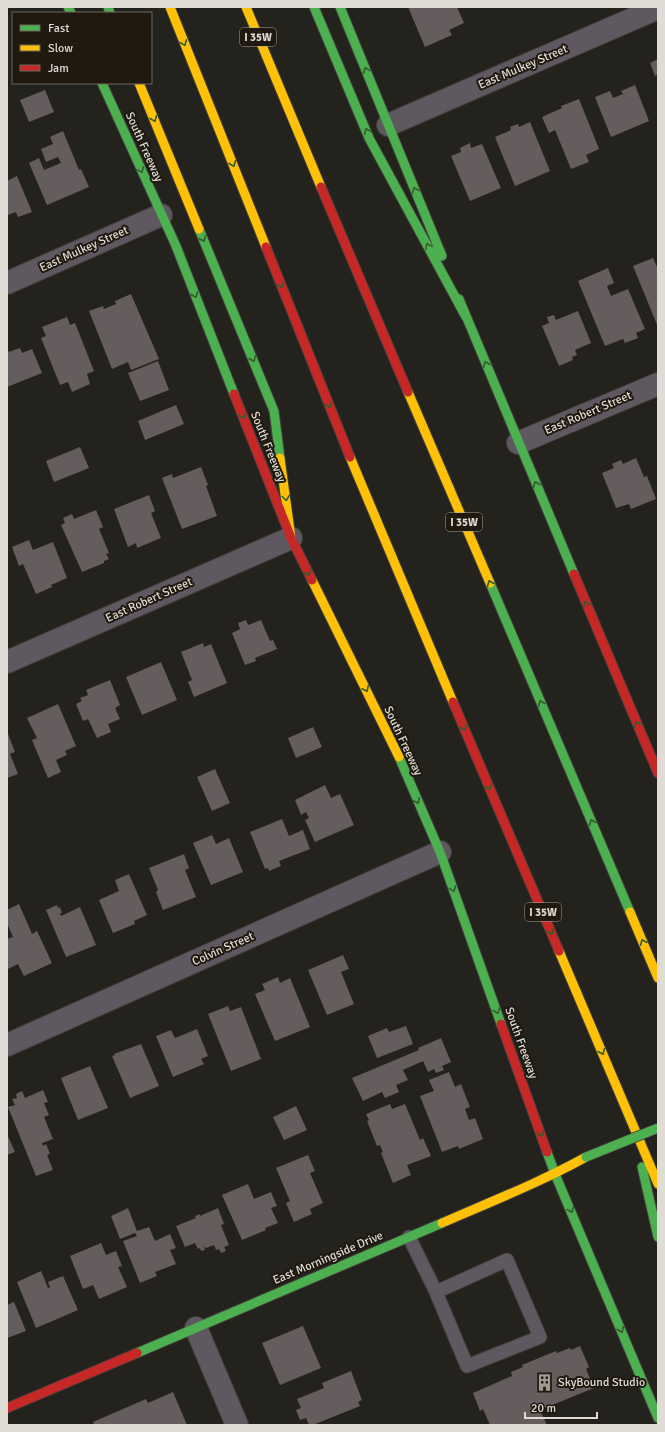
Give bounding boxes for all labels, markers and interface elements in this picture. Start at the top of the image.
legend [12,12,152,84]
text: Fast [48,21,69,36]
road number: I 35W [240,28,276,46]
one-way arrow [180,40,188,47]
text: Slow [48,41,73,56]
street label: East Mulkey Street [476,41,570,93]
text: Jam [48,61,69,76]
one-way arrow [362,66,370,73]
street label: South Freeway [122,110,166,185]
one-way arrow [149,116,157,123]
one-way arrow [363,128,371,135]
one-way arrow [228,160,236,167]
one-way arrow [136,165,144,173]
one-way arrow [411,186,419,193]
street label: East Mulkey Street [37,223,131,275]
one-way arrow [198,235,206,243]
one-way arrow [425,242,432,250]
one-way arrow [276,280,284,288]
one-way arrow [191,292,199,299]
one-way arrow [248,355,256,363]
one-way arrow [483,361,491,369]
street label: East Robert Street [542,388,634,438]
one-way arrow [325,402,333,409]
street label: South Freeway [247,409,289,485]
one-way arrow [238,412,246,420]
one-way arrow [532,481,540,488]
one-way arrow [281,495,290,501]
road number: I 35W [446,513,482,531]
one-way arrow [303,568,311,576]
street label: East Robert Street [103,574,195,626]
one-way arrow [487,580,495,588]
one-way arrow [583,601,591,608]
one-way arrow [361,685,368,692]
one-way arrow [538,699,546,707]
street label: South Freeway [380,704,426,778]
one-way arrow [634,720,642,727]
one-way arrow [459,723,467,731]
one-way arrow [485,784,493,791]
one-way arrow [413,797,421,804]
one-way arrow [588,819,596,826]
one-way arrow [448,886,457,893]
road number: I 35W [525,903,561,921]
one-way arrow [546,928,554,936]
street label: Colvin Street [190,929,256,969]
one-way arrow [639,939,647,946]
street label: South Freeway [501,1005,541,1081]
one-way arrow [492,1008,501,1015]
one-way arrow [597,1048,605,1056]
one-way arrow [537,1130,545,1137]
one-way arrow [566,1207,574,1214]
street label: East Morningside Drive [271,1228,385,1288]
one-way arrow [616,1326,624,1334]
building icon: SkyBound Studio [535,1372,555,1392]
place label: SkyBound Studio [558,1375,645,1390]
scale bar [525,1394,597,1420]
text: 20 m [531,1401,556,1416]

